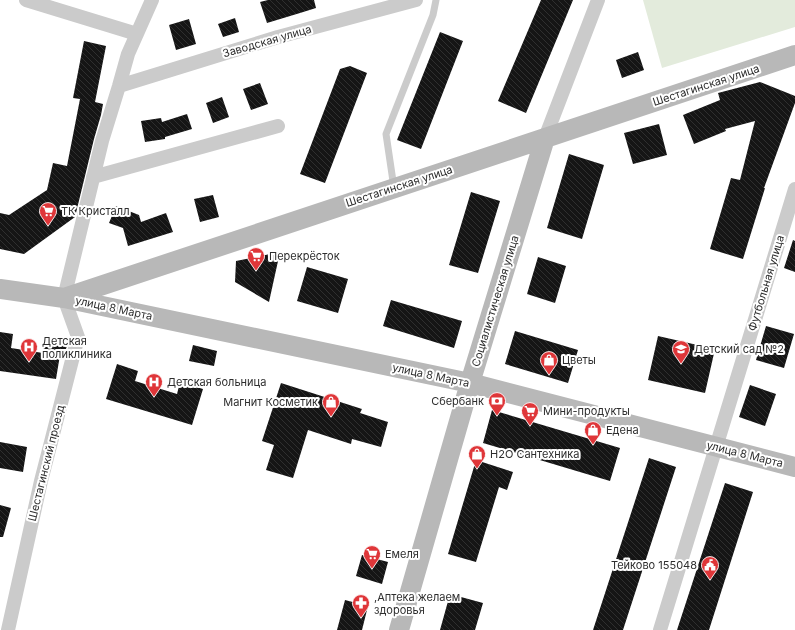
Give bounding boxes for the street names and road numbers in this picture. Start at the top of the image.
street label: Заводская улица [221,22,313,60]
street label: Шестагинская улица [651,61,761,109]
street label: Шестагинская улица [344,162,454,210]
street label: Футбольная улица [745,233,787,333]
street label: Социалистическая улица [468,234,522,368]
street label: улица 8 Марта [74,293,154,323]
street label: улица 8 Марта [391,360,471,390]
street label: Шестагинский проезд [25,403,67,523]
street label: улица 8 Марта [705,438,785,470]

